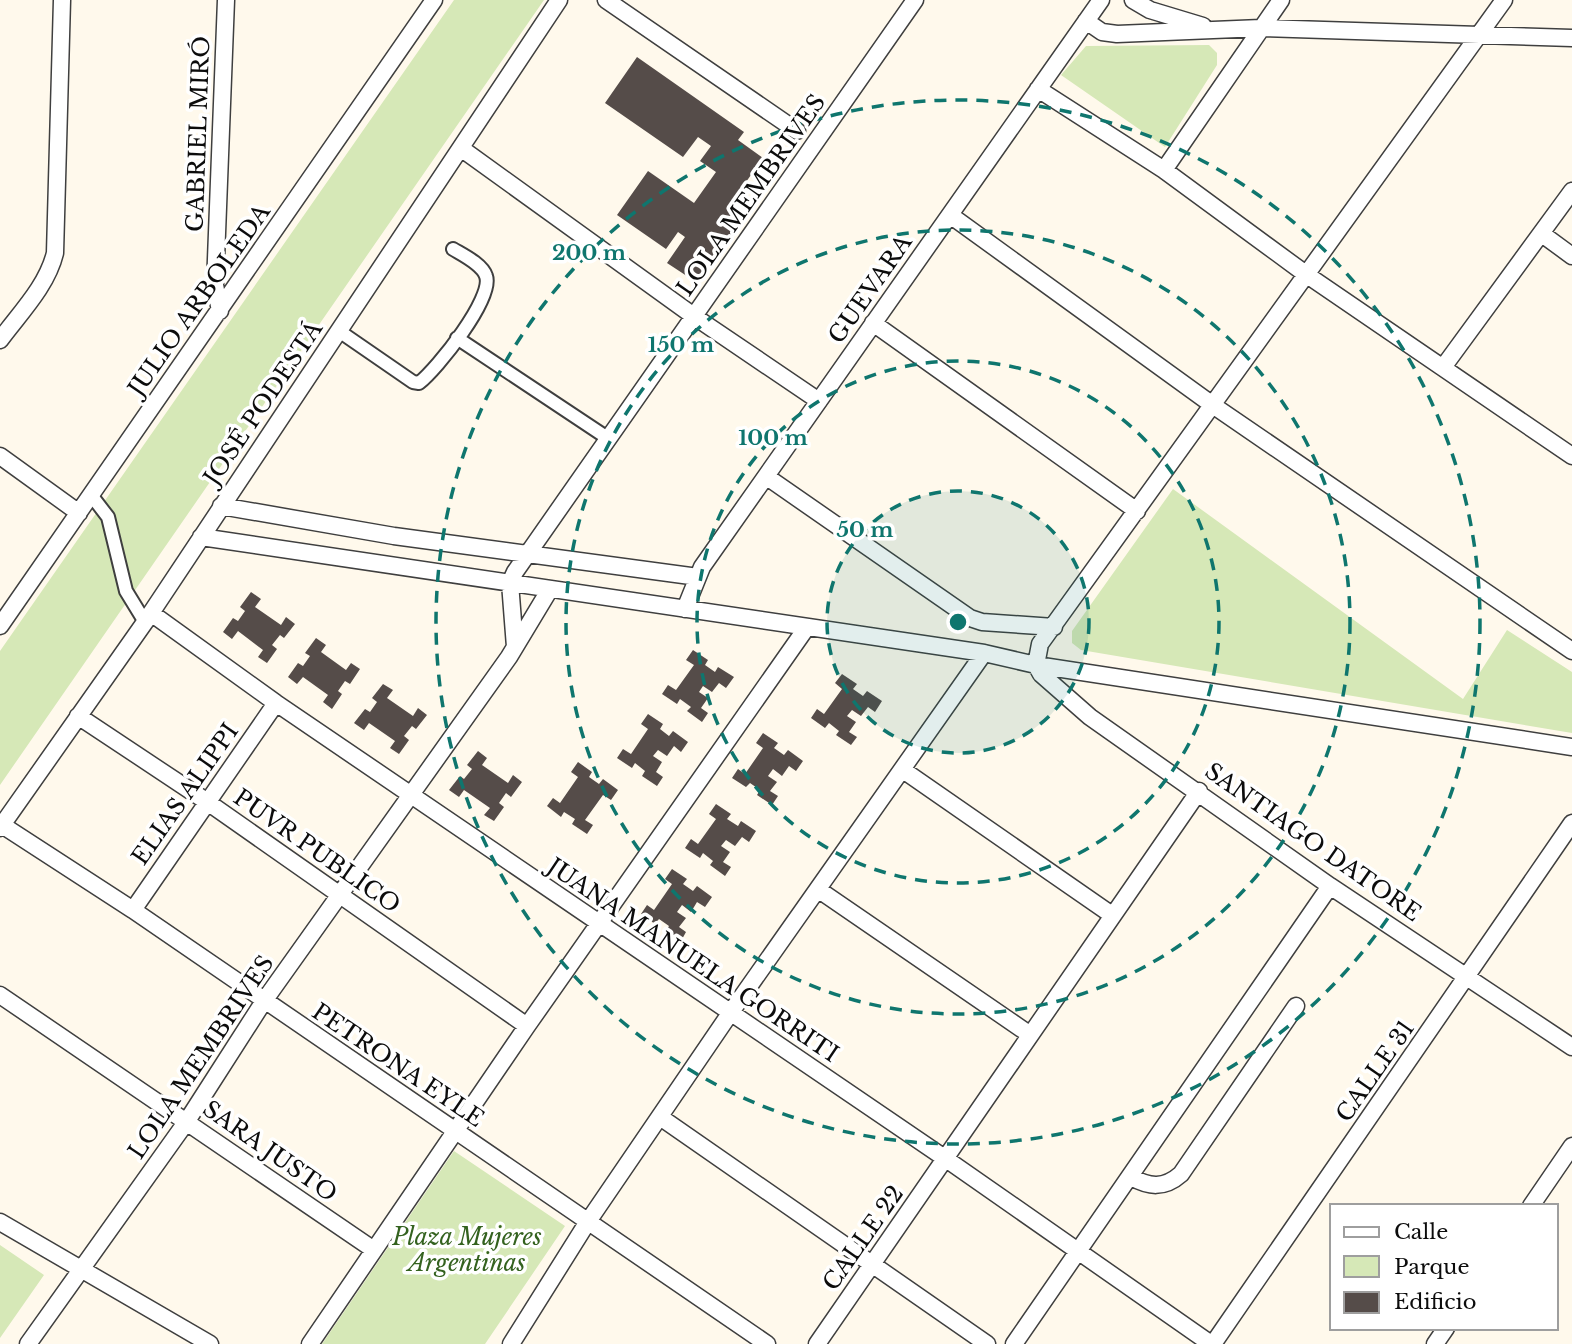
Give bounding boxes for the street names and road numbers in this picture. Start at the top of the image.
street label: GABRIEL MIRÓ [180,36,215,232]
street label: LOLA MEMBRIVES [671,89,831,301]
street label: JULIO ARBOLEDA [120,198,277,404]
street label: GUEVARA [822,228,918,349]
street label: JOSÉ PODESTÁ [195,314,329,493]
street label: ELIAS ALIPPI [126,718,244,870]
street label: SANTIAGO DATORE [1200,757,1426,927]
street label: PUVR PUBLICO [228,783,406,919]
street label: JUANA MANUELA GORRITI [540,850,844,1068]
street label: LOLA MEMBRIVES [122,950,280,1164]
street label: PETRONA EYLE [307,997,489,1133]
street label: CALLE 31 [1330,1015,1420,1127]
street label: SARA JUSTO [198,1094,342,1208]
street label: CALLE 22 [817,1180,909,1296]

